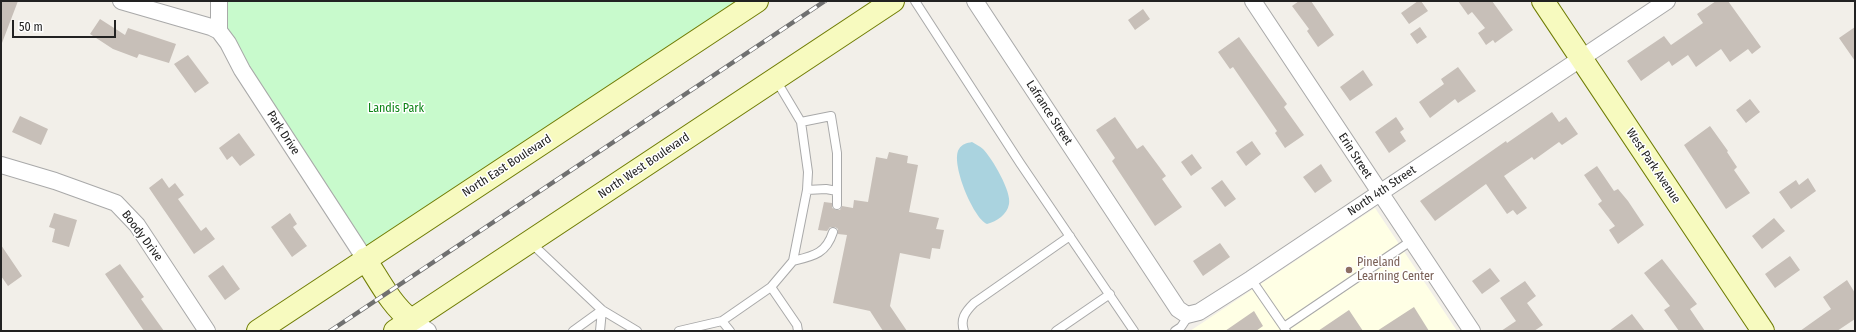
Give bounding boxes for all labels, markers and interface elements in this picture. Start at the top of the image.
scale bar [14,12,118,38]
text: 50 m [19,20,43,34]
street label: Lafrance Street [1023,78,1075,148]
park label: Landis Park [368,102,424,116]
street label: Park Drive [263,108,303,158]
street label: West Park Avenue [1623,126,1683,206]
street label: North West Boulevard [596,130,692,202]
street label: Erin Street [1335,131,1375,181]
street label: North East Boulevard [460,132,554,200]
street label: North 4th Street [1345,163,1419,219]
street label: Boody Drive [118,208,166,264]
place label: Pineland Learning Center [1357,256,1434,284]
marker: Pineland Learning Center [1344,265,1354,275]

